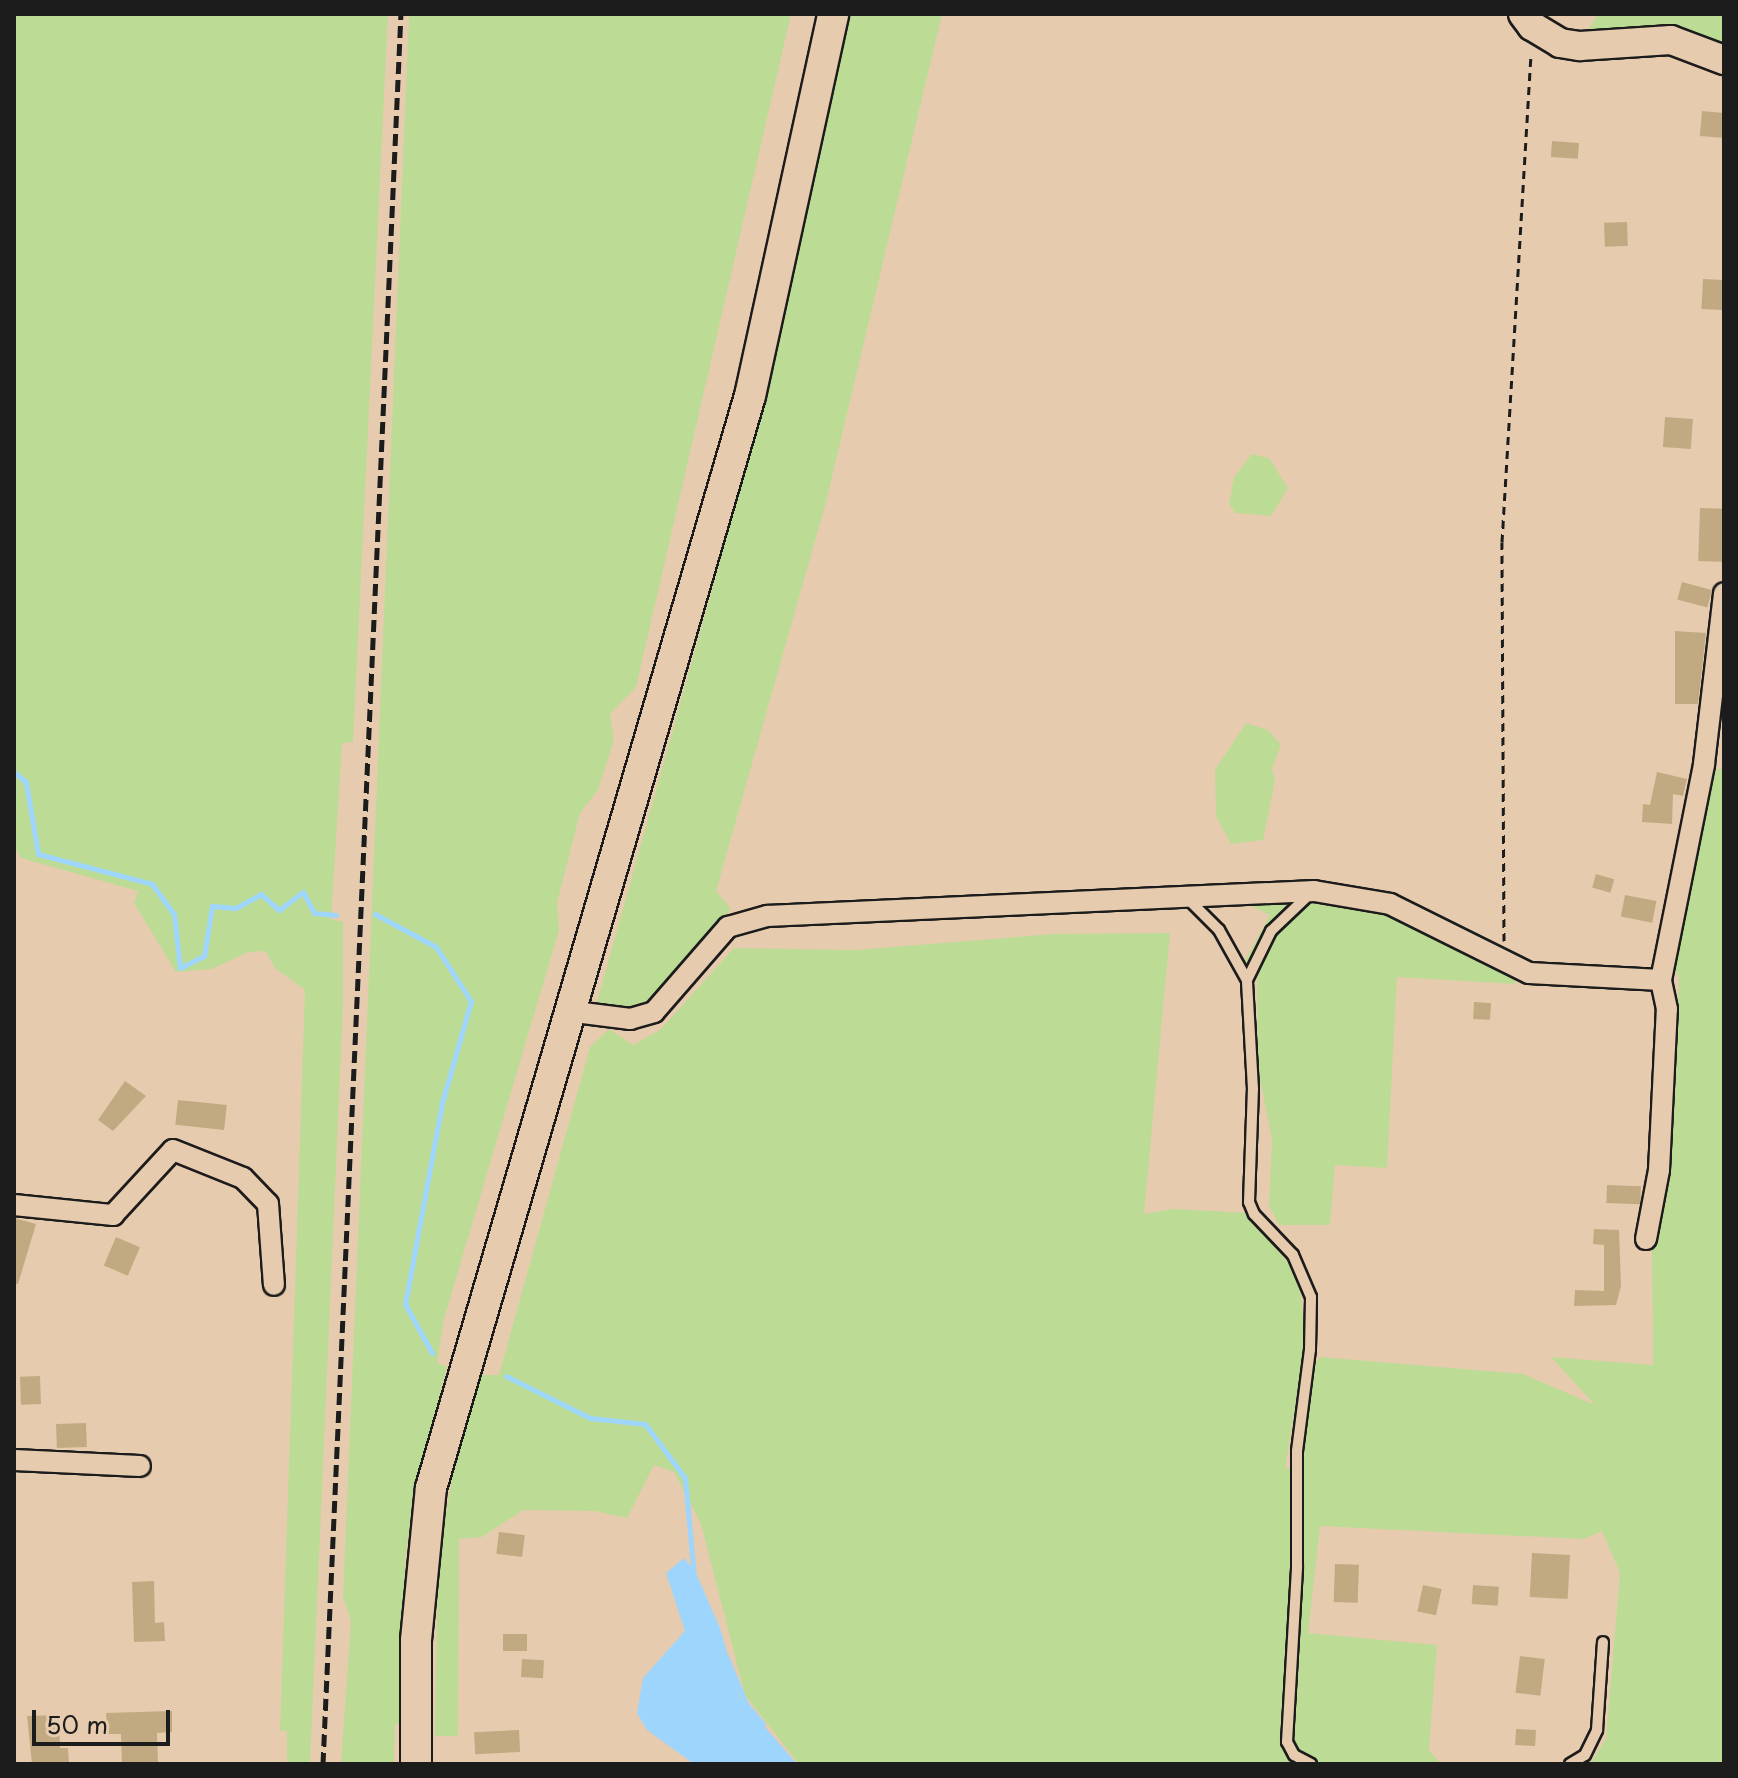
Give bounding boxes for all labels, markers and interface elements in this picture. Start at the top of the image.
scale bar [36,1694,174,1744]
text: 50 m [46,1706,108,1742]

